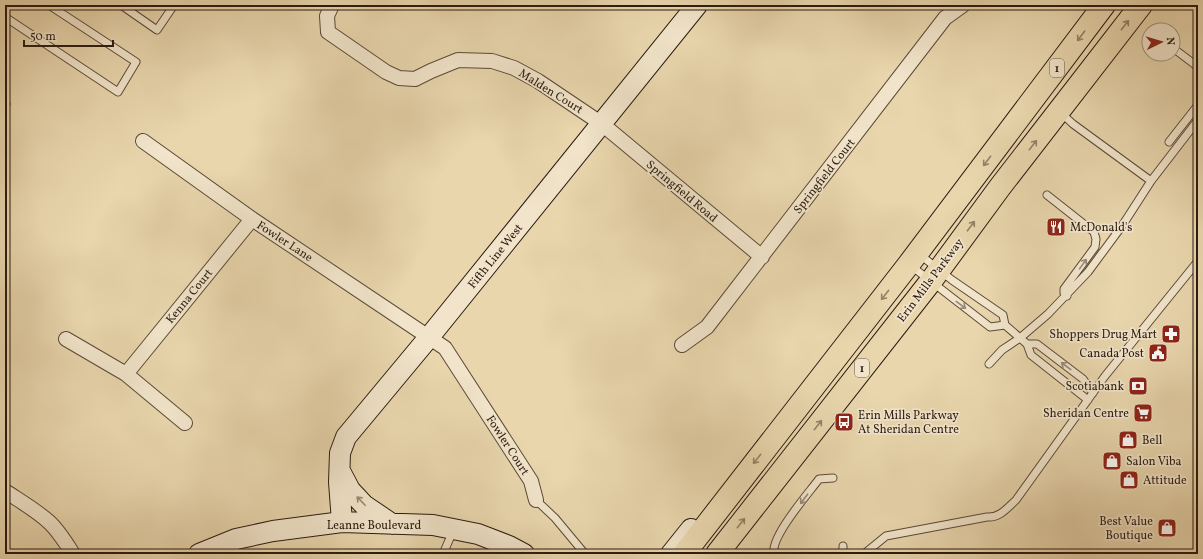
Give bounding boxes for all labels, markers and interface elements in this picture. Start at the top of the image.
one-way arrow [1121,20,1130,31]
scale bar [24,22,113,48]
north arrow [1141,22,1181,62]
text: 50 m [30,29,56,45]
one-way arrow [1077,31,1085,42]
text: N [1162,37,1177,46]
road number: 1 [1050,59,1064,77]
street label: Malden Court [515,66,586,118]
street label: Springfield Court [790,136,859,218]
one-way arrow [1029,140,1037,151]
one-way arrow [983,156,991,167]
street label: Springfield Road [642,157,721,226]
restaurant icon: McDonald's [1045,216,1067,238]
street label: Fowler Lane [253,218,316,266]
place label: McDonald's [1070,220,1132,236]
street label: Fifth Line West [465,221,527,292]
one-way arrow [967,221,975,232]
street label: Erin Mills Parkway [894,235,968,326]
one-way arrow [1079,259,1087,270]
street label: Kenna Court [163,266,217,327]
one-way arrow [881,290,890,301]
one-way arrow [956,301,967,309]
pharmacy icon: Shoppers Drug Mart [1160,323,1182,345]
place label: Shoppers Drug Mart [1049,327,1157,343]
public building icon: Canada Post [1147,342,1169,364]
place label: Canada Post [1079,346,1144,362]
road number: 1 [855,359,869,377]
one-way arrow [1061,362,1072,370]
bank icon: Scotiabank [1127,375,1149,397]
place label: Scotiabank [1066,379,1124,395]
supermarket icon: Sheridan Centre [1132,402,1154,424]
place label: Sheridan Centre [1043,406,1129,422]
place label: Erin Mills Parkway At Sheridan Centre [858,408,959,438]
bus stop icon: Erin Mills Parkway At Sheridan Centre [833,411,855,433]
street label: Fowler Court [482,412,533,479]
one-way arrow [813,419,822,430]
shop icon: Bell [1117,429,1139,451]
place label: Bell [1142,433,1163,449]
shop icon: Salon Viba [1101,450,1123,472]
one-way arrow [752,454,761,465]
place label: Salon Viba [1126,454,1182,470]
shop icon: Attitude [1118,469,1140,491]
place label: Attitude [1143,473,1187,489]
one-way arrow [800,493,808,504]
one-way arrow [356,496,365,506]
place label: Best Value Boutique [1099,514,1153,544]
shop icon: Best Value Boutique [1156,517,1178,539]
street label: Leanne Boulevard [327,518,422,534]
one-way arrow [737,518,745,529]

